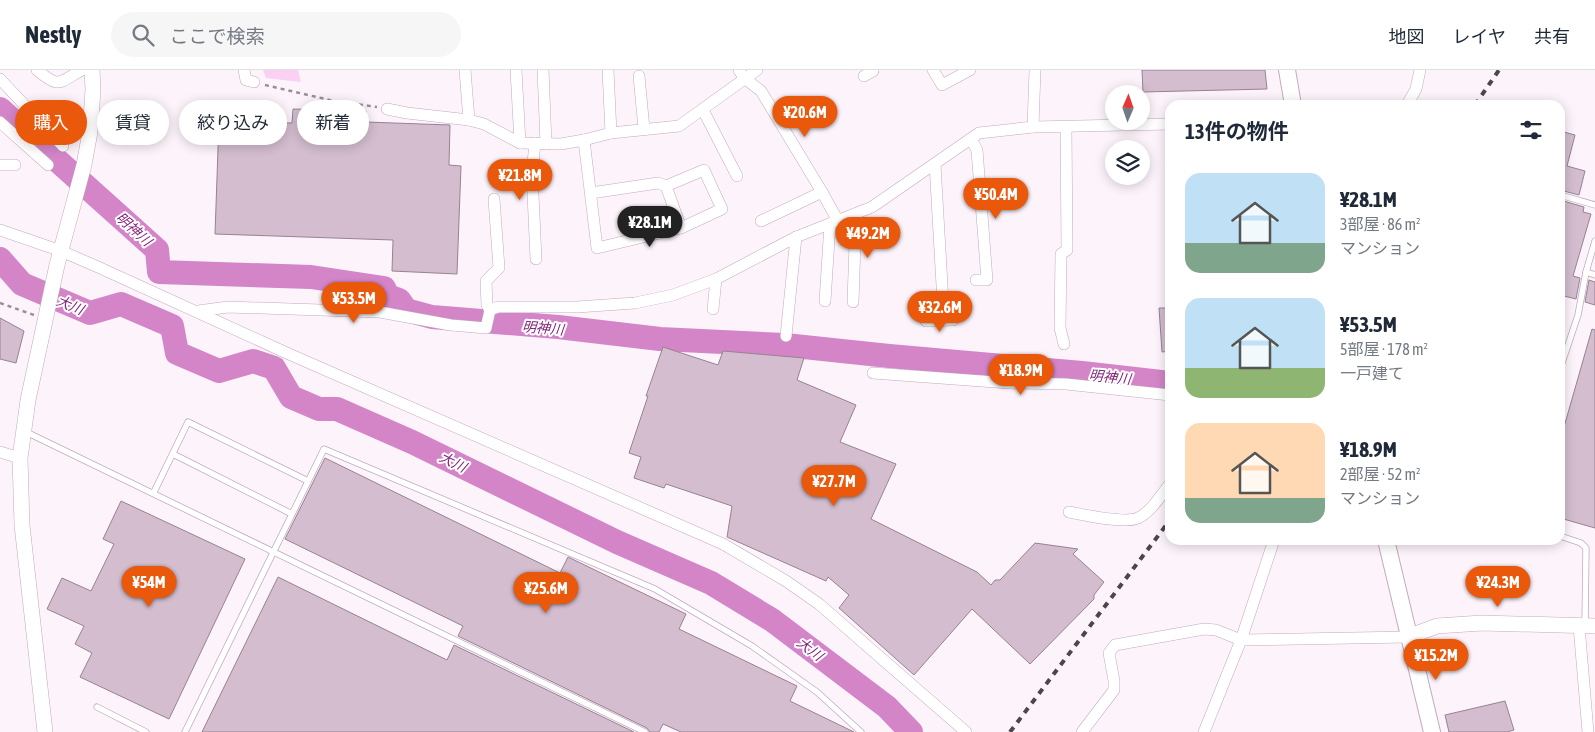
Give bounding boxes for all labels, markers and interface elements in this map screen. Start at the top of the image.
search box [111,12,461,57]
text: Nestly [25,21,81,48]
icon: search [129,21,157,49]
text: ここで検索 [169,25,264,47]
text: 地図 [1389,26,1425,47]
text: レイヤ [1453,26,1506,47]
text: 共有 [1534,26,1570,47]
north arrow [1105,85,1150,130]
map controls [1105,85,1150,185]
pin: ¥20.6M [764,96,846,138]
chip: 購入 [15,100,87,145]
chip: 賃貸 [97,100,169,145]
chip: 絞り込み [179,100,287,145]
chip: 新着 [297,100,369,145]
text: ¥20.6M [783,103,827,121]
icon: filters [1517,116,1545,144]
text: 13件の物件 [1185,119,1289,143]
button: layers [1105,140,1150,185]
pin: ¥21.8M [479,158,561,201]
text: ¥21.8M [498,166,542,184]
pin: ¥50.4M [955,178,1037,220]
text: ¥50.4M [974,185,1018,203]
text: ¥28.1M [1340,187,1397,211]
icon: home [1225,193,1285,253]
pin: ¥28.1M [609,206,691,248]
water label: 明神川 [113,209,156,250]
text: ¥28.1M [628,213,672,231]
text: 3部屋 · 86 m² [1340,215,1421,233]
pin: ¥49.2M [827,216,909,259]
text: ¥49.2M [846,224,890,242]
text: マンション [1340,239,1420,257]
pin: ¥53.5M [313,282,395,324]
text: ¥53.5M [332,289,376,307]
pin: ¥32.6M [899,290,981,333]
water label: 大川 [54,292,88,319]
text: ¥32.6M [918,298,962,316]
text: ¥53.5M [1340,312,1397,336]
water label: 明神川 [521,318,567,338]
icon: home [1225,318,1285,378]
text: 5部屋 · 178 m² [1340,340,1428,358]
pin: ¥18.9M [980,354,1062,396]
text: ¥18.9M [999,361,1043,379]
text: 一戸建て [1340,364,1404,382]
water label: 明神川 [1088,367,1134,387]
text: ¥18.9M [1340,437,1397,461]
icon: home [1225,443,1285,503]
water label: 大川 [437,449,471,476]
pin: ¥27.7M [793,464,875,507]
text: 2部屋 · 52 m² [1340,465,1421,483]
text: ¥27.7M [812,472,856,490]
text: マンション [1340,489,1420,507]
pin: ¥54M [119,566,179,608]
pin: ¥24.3M [1457,566,1539,608]
pin: ¥25.6M [505,572,587,614]
text: ¥54M [133,573,165,591]
text: ¥24.3M [1476,573,1520,591]
text: ¥25.6M [524,579,568,597]
water label: 大川 [794,634,828,665]
pin: ¥15.2M [1395,638,1477,681]
text: ¥15.2M [1414,646,1458,664]

